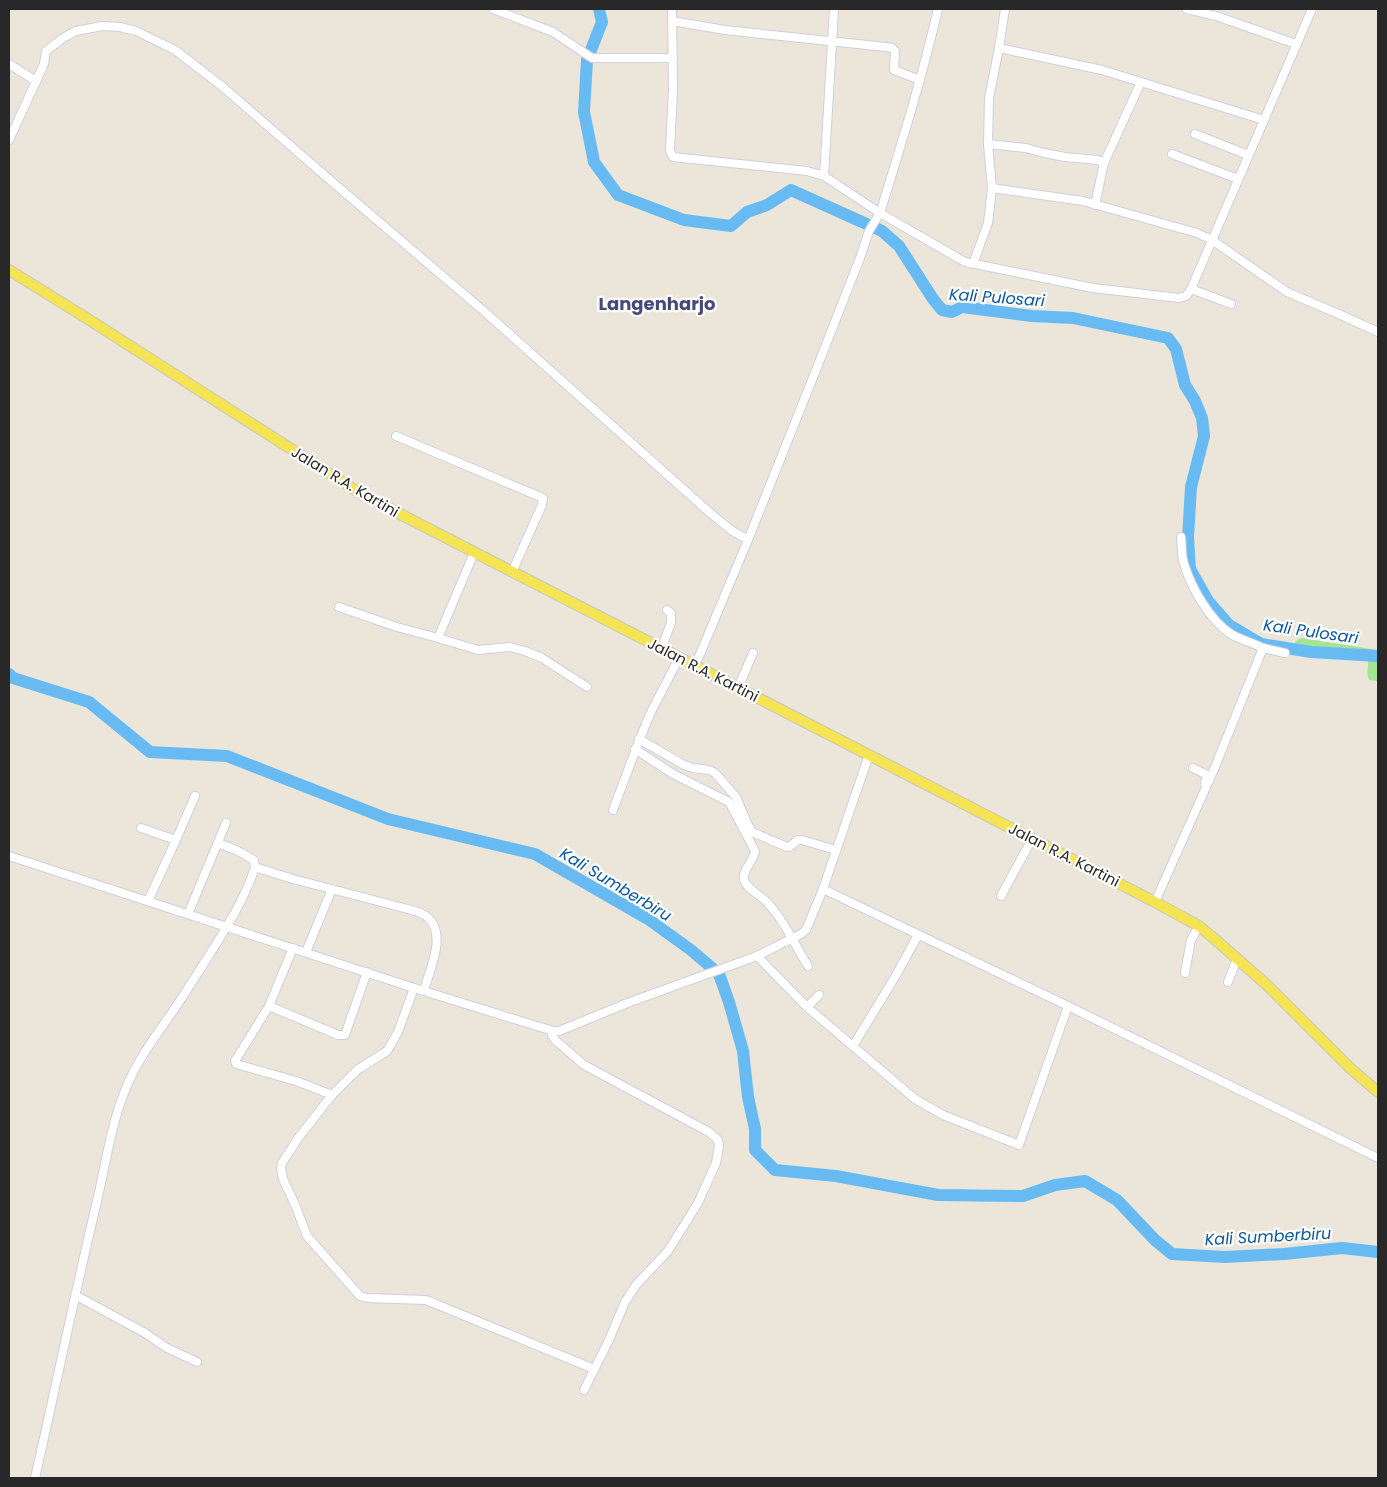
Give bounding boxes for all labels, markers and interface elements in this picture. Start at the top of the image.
water label: Kali Pulosari [948,283,1047,312]
district label: Langenharjo [598,291,716,316]
street label: Jalan R.A. Kartini [287,441,403,522]
water label: Kali Pulosari [1262,613,1361,650]
street label: Jalan R.A. Kartini [644,632,762,707]
street label: Jalan R.A. Kartini [1005,817,1123,892]
water label: Kali Sumberbiru [555,842,676,927]
water label: Kali Sumberbiru [1204,1222,1332,1251]

